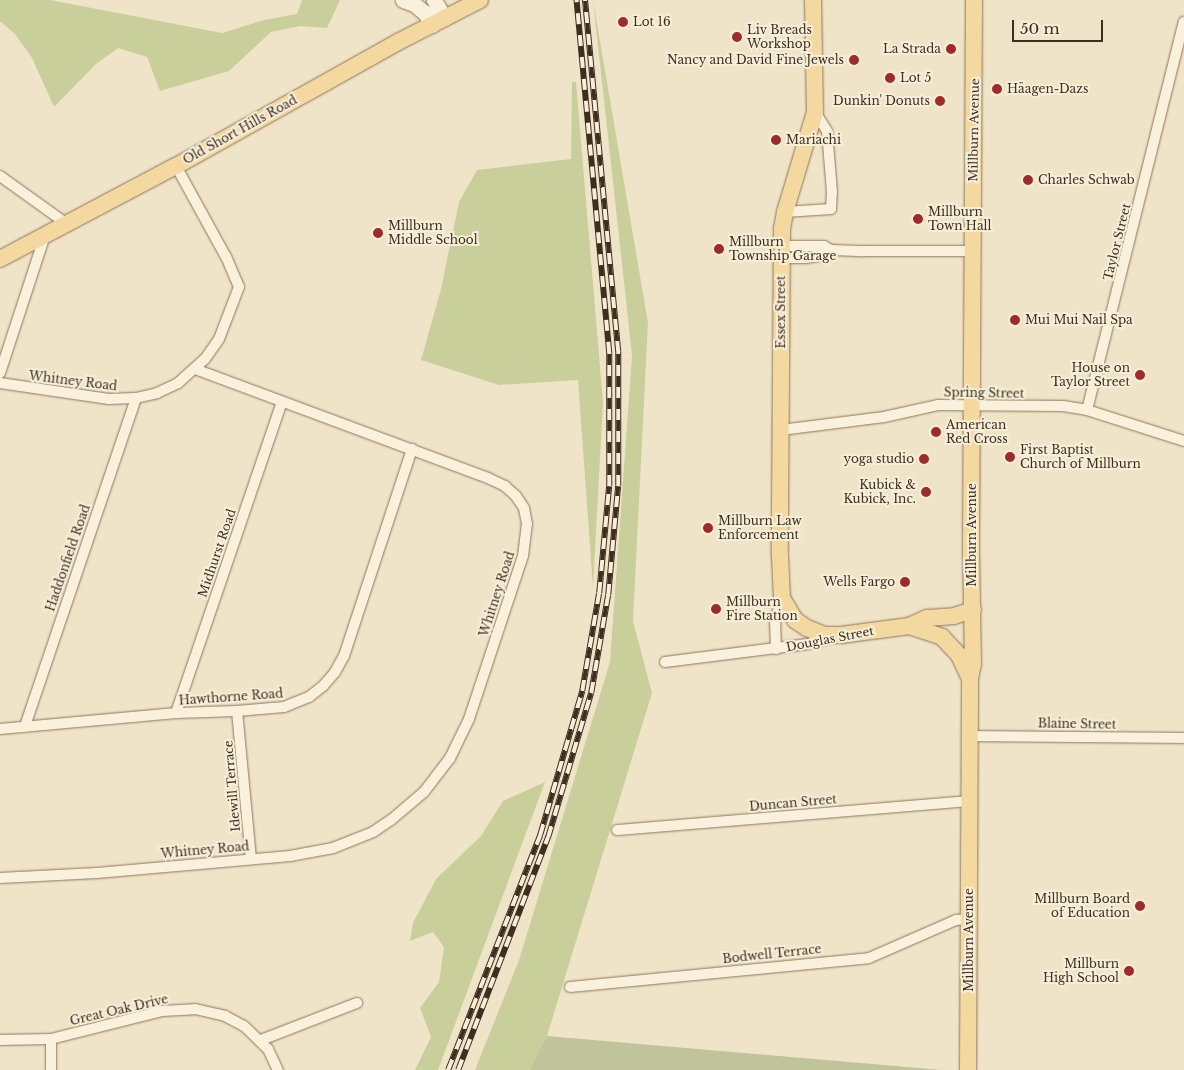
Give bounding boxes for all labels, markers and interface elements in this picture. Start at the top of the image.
scale bar [1014,10,1105,42]
place label: Lot 16 [633,15,671,29]
marker: Lot 16 [617,16,629,28]
text: 50 m [1020,19,1060,38]
place label: Liv Breads Workshop [747,23,812,51]
marker: Liv Breads Workshop [731,31,743,43]
place label: La Strada [883,42,941,56]
marker: La Strada [945,43,957,55]
place label: Nancy and David Fine Jewels [667,53,844,67]
marker: Nancy and David Fine Jewels [848,54,860,66]
place label: Lot 5 [900,71,931,85]
marker: Lot 5 [884,72,896,84]
street label: Millburn Avenue [966,78,982,182]
place label: Häagen-Dazs [1007,82,1088,96]
marker: Häagen-Dazs [991,83,1003,95]
street label: Old Short Hills Road [181,93,299,167]
place label: Dunkin' Donuts [833,94,930,108]
marker: Dunkin' Donuts [934,95,946,107]
place label: Mariachi [786,133,841,147]
marker: Mariachi [770,134,782,146]
place label: Charles Schwab [1038,173,1135,187]
marker: Charles Schwab [1022,174,1034,186]
street label: Taylor Street [1100,202,1134,282]
place label: Millburn Town Hall [928,205,991,233]
marker: Millburn Town Hall [912,213,924,225]
place label: Millburn Middle School [388,219,478,247]
marker: Millburn Middle School [372,227,384,239]
place label: Millburn Township Garage [729,235,836,263]
marker: Millburn Township Garage [713,243,725,255]
street label: Essex Street [774,275,788,349]
place label: Mui Mui Nail Spa [1025,313,1133,327]
marker: Mui Mui Nail Spa [1009,314,1021,326]
place label: House on Taylor Street [1051,361,1130,389]
street label: Whitney Road [28,368,118,394]
marker: House on Taylor Street [1134,369,1146,381]
street label: Spring Street [944,385,1024,401]
place label: American Red Cross [946,418,1008,446]
marker: American Red Cross [930,426,942,438]
place label: First Baptist Church of Millburn [1020,443,1141,471]
marker: First Baptist Church of Millburn [1004,451,1016,463]
place label: yoga studio [843,452,914,466]
marker: yoga studio [918,453,930,465]
place label: Kubick & Kubick, Inc. [843,478,916,506]
street label: Millburn Avenue [965,483,979,587]
marker: Kubick & Kubick, Inc. [920,486,932,498]
street label: Haddonfield Road [43,503,93,613]
street label: Midhurst Road [195,507,239,599]
place label: Millburn Law Enforcement [718,514,802,542]
marker: Millburn Law Enforcement [702,522,714,534]
street label: Whitney Road [476,549,518,639]
place label: Wells Fargo [823,575,895,589]
marker: Wells Fargo [899,576,911,588]
place label: Millburn Fire Station [726,595,798,623]
marker: Millburn Fire Station [710,603,722,615]
street label: Douglas Street [785,623,875,655]
street label: Hawthorne Road [178,686,284,708]
street label: Blaine Street [1038,716,1116,732]
street label: Idewill Terrace [221,740,243,832]
street label: Duncan Street [749,792,837,814]
street label: Whitney Road [160,839,250,861]
street label: Millburn Avenue [962,888,976,992]
place label: Millburn Board of Education [1034,892,1130,920]
marker: Millburn Board of Education [1134,900,1146,912]
street label: Bodwell Terrace [722,942,822,966]
place label: Millburn High School [1043,957,1119,985]
marker: Millburn High School [1123,965,1135,977]
street label: Great Oak Drive [68,992,170,1028]

